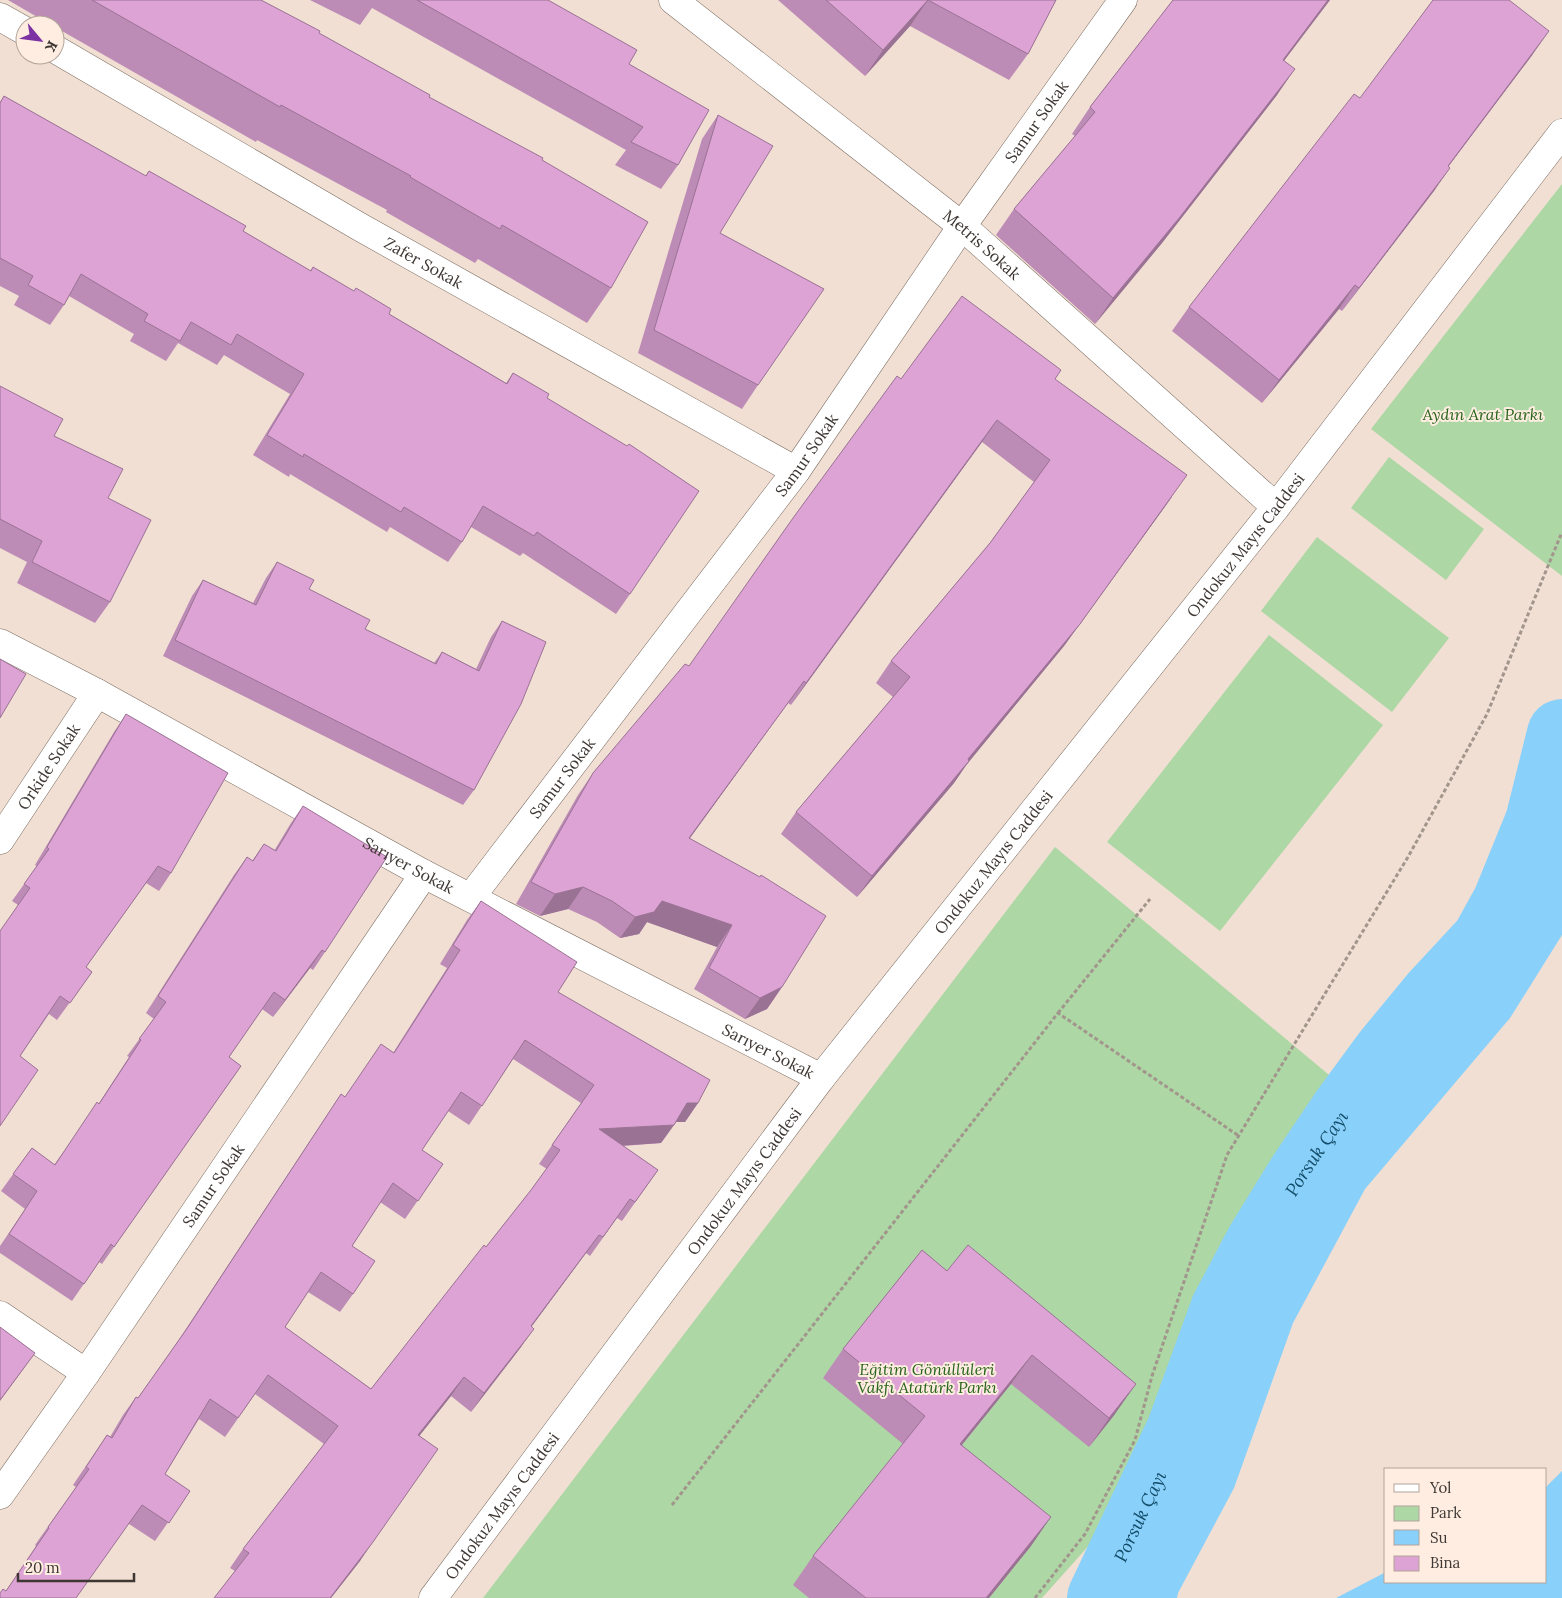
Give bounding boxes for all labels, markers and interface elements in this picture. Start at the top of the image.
north arrow [15,15,65,65]
text: K [41,38,62,55]
street label: Samur Sokak [1000,76,1073,167]
street label: Metris Sokak [939,205,1025,284]
street label: Zafer Sokak [381,233,467,293]
park label: Aydın Arat Parkı [1422,404,1543,424]
street label: Samur Sokak [770,409,842,500]
street label: Ondokuz Mayıs Caddesi [1182,469,1308,621]
street label: Orkide Sokak [13,719,84,813]
street label: Samur Sokak [525,733,599,822]
street label: Ondokuz Mayıs Caddesi [930,786,1057,938]
street label: Sarıyer Sokak [359,832,458,898]
street label: Sarıyer Sokak [719,1019,818,1083]
street label: Ondokuz Mayıs Caddesi [683,1104,805,1259]
water label: Porsuk Çayı [1280,1106,1353,1200]
street label: Samur Sokak [178,1139,249,1231]
park label: Eğitim Gönüllüleri Vakfı Atatürk Parkı [857,1359,997,1397]
street label: Ondokuz Mayıs Caddesi [440,1428,563,1583]
water label: Porsuk Çayı [1109,1467,1171,1566]
legend [1384,1468,1547,1583]
text: Yol [1429,1478,1451,1497]
text: Park [1430,1503,1461,1522]
text: Su [1430,1528,1447,1547]
scale bar [18,1550,134,1582]
text: Bina [1430,1553,1461,1572]
text: 20 m [25,1558,60,1577]

